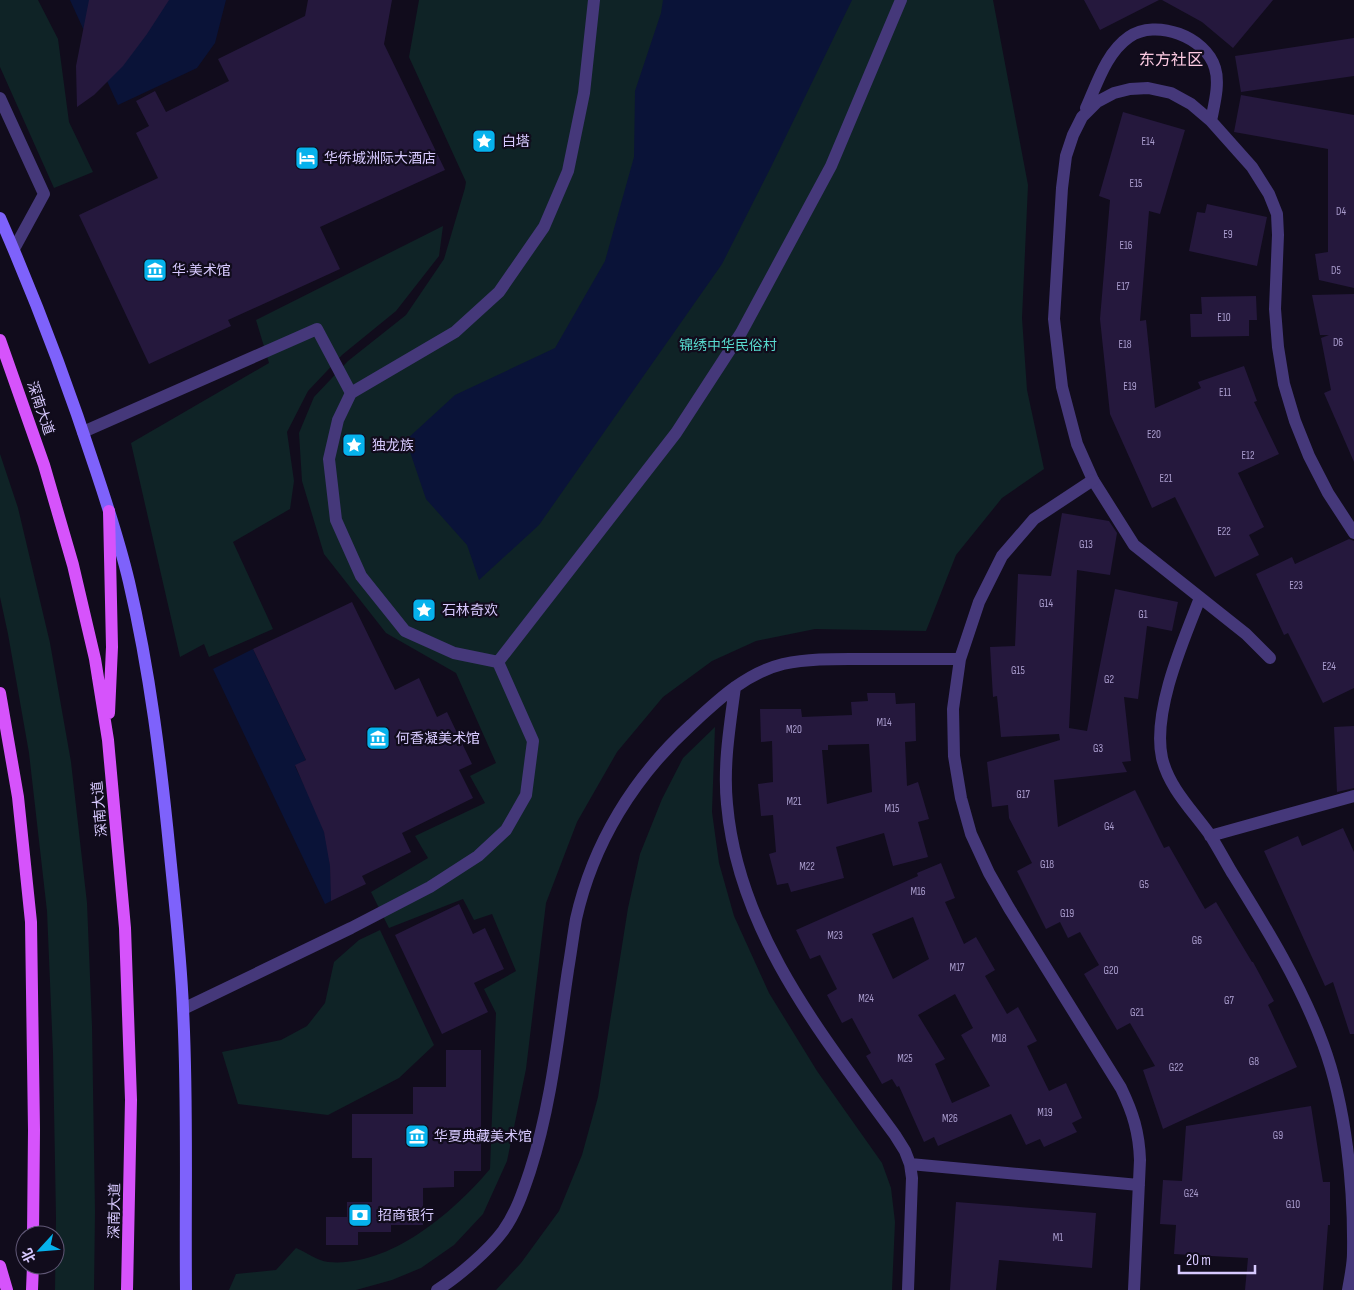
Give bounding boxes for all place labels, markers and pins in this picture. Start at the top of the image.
place icon: 白塔 [471,128,497,154]
place label: 白塔 [502,133,530,150]
hotel icon: 华侨城洲际大酒店 [294,145,320,171]
place label: 华侨城洲际大酒店 [324,150,436,167]
museum icon: 华·美术馆 [142,257,168,283]
place label: 华·美术馆 [172,262,231,279]
place icon: 独龙族 [341,432,367,458]
place label: 独龙族 [372,437,414,454]
place icon: 石林奇欢 [411,597,437,623]
place label: 石林奇欢 [442,602,498,619]
museum icon: 何香凝美术馆 [365,725,391,751]
place label: 何香凝美术馆 [396,730,480,747]
museum icon: 华夏典藏美术馆 [404,1123,430,1149]
place label: 华夏典藏美术馆 [434,1128,532,1145]
bank icon: 招商银行 [347,1202,373,1228]
place label: 招商银行 [378,1207,434,1224]

